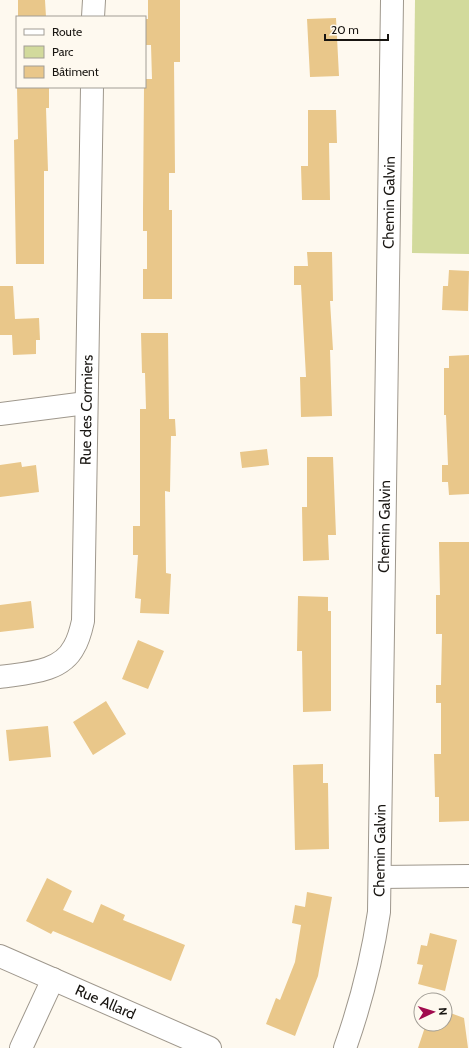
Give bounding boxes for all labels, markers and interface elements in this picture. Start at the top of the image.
legend [16,16,146,88]
scale bar [325,16,388,42]
text: 20 m [331,22,359,37]
text: Route [52,24,82,39]
text: Parc [52,44,74,59]
text: Bâtiment [52,64,99,79]
street label: Chemin Galvin [379,156,399,249]
street label: Rue des Cormiers [77,355,96,465]
street label: Chemin Galvin [375,480,394,573]
street label: Chemin Galvin [370,804,390,897]
street label: Rue Allard [72,981,138,1023]
north arrow [413,992,453,1032]
text: N [436,1007,450,1016]

